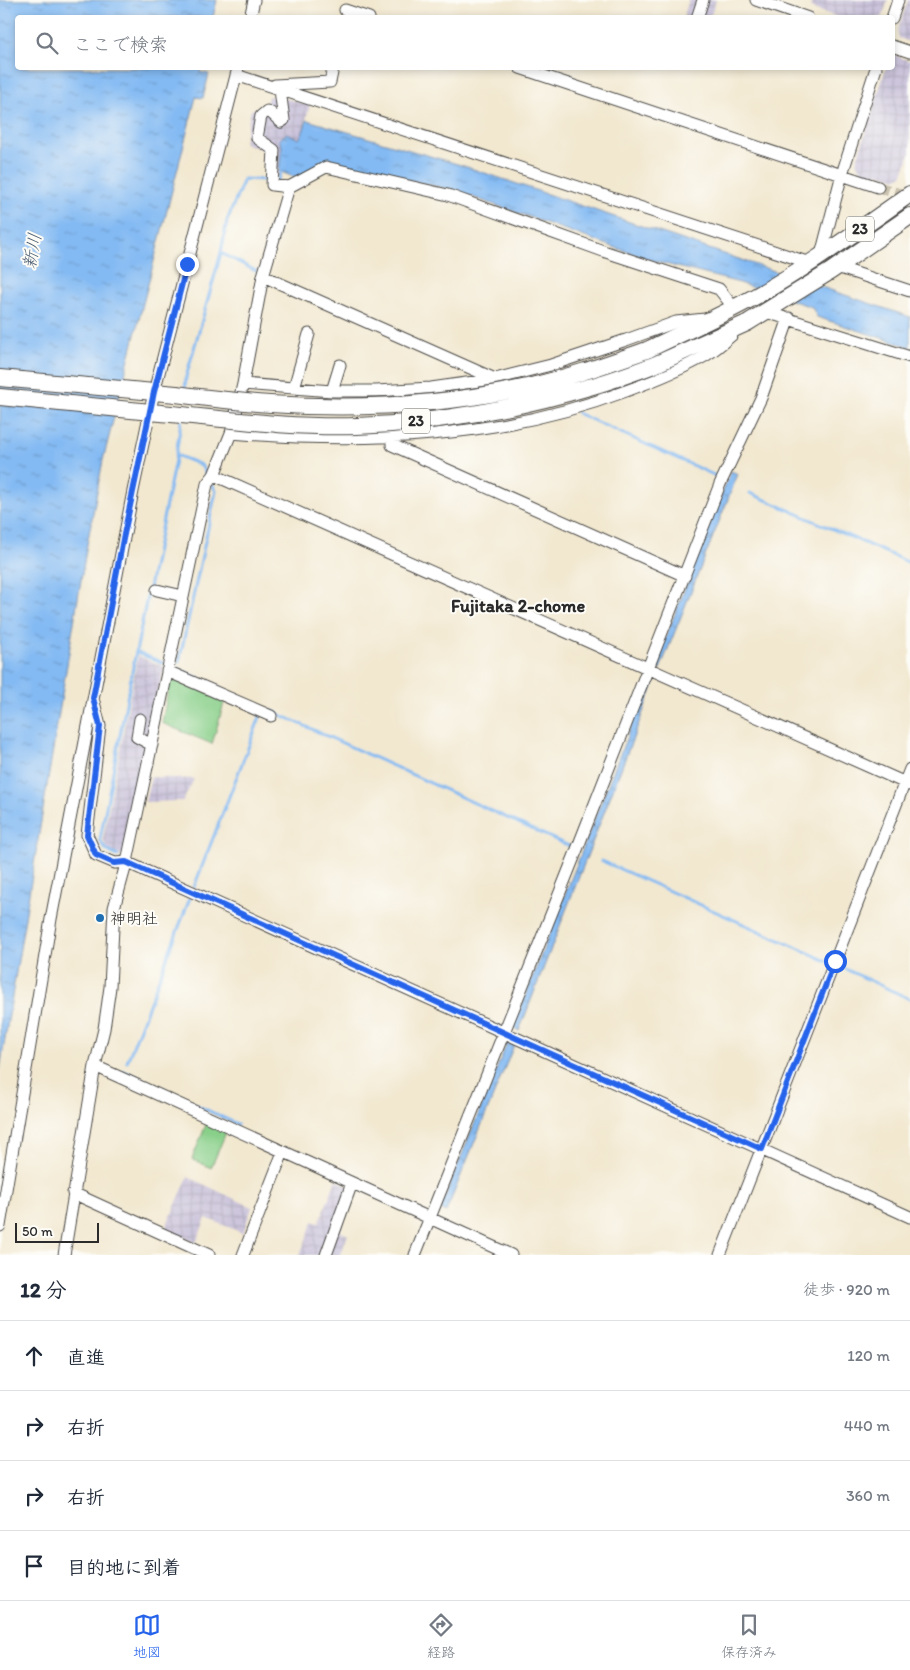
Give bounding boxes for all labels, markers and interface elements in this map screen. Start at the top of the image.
search box [15,15,895,70]
icon: search [33,29,61,57]
text: ここで検索 [73,33,168,56]
road number: 23 [846,216,874,242]
water label: 新川 [18,231,46,271]
route end [176,253,199,276]
road number: 23 [402,408,430,434]
district label: Fujitaka 2-chome [451,595,585,617]
place label: 神明社 [110,909,158,928]
marker: 神明社 [94,912,106,924]
route start [824,950,847,973]
scale bar [15,1220,99,1243]
text: 50 m [22,1223,53,1240]
text: 12 分 [20,1277,67,1302]
text: 徒歩 · 920 m [803,1280,890,1299]
icon: ahead [20,1342,48,1370]
text: 直進 [67,1346,105,1369]
text: 120 m [847,1346,890,1365]
icon: right [20,1412,48,1440]
text: 右折 [67,1416,105,1439]
text: 440 m [844,1416,890,1435]
icon: right [20,1482,48,1510]
text: 右折 [67,1486,105,1509]
text: 360 m [846,1486,890,1505]
icon: arrive [20,1552,48,1580]
text: 目的地に到着 [67,1556,181,1579]
tab: 地図 [133,1611,161,1661]
tab: 経路 [427,1611,455,1661]
tab: 保存済み [721,1611,777,1661]

